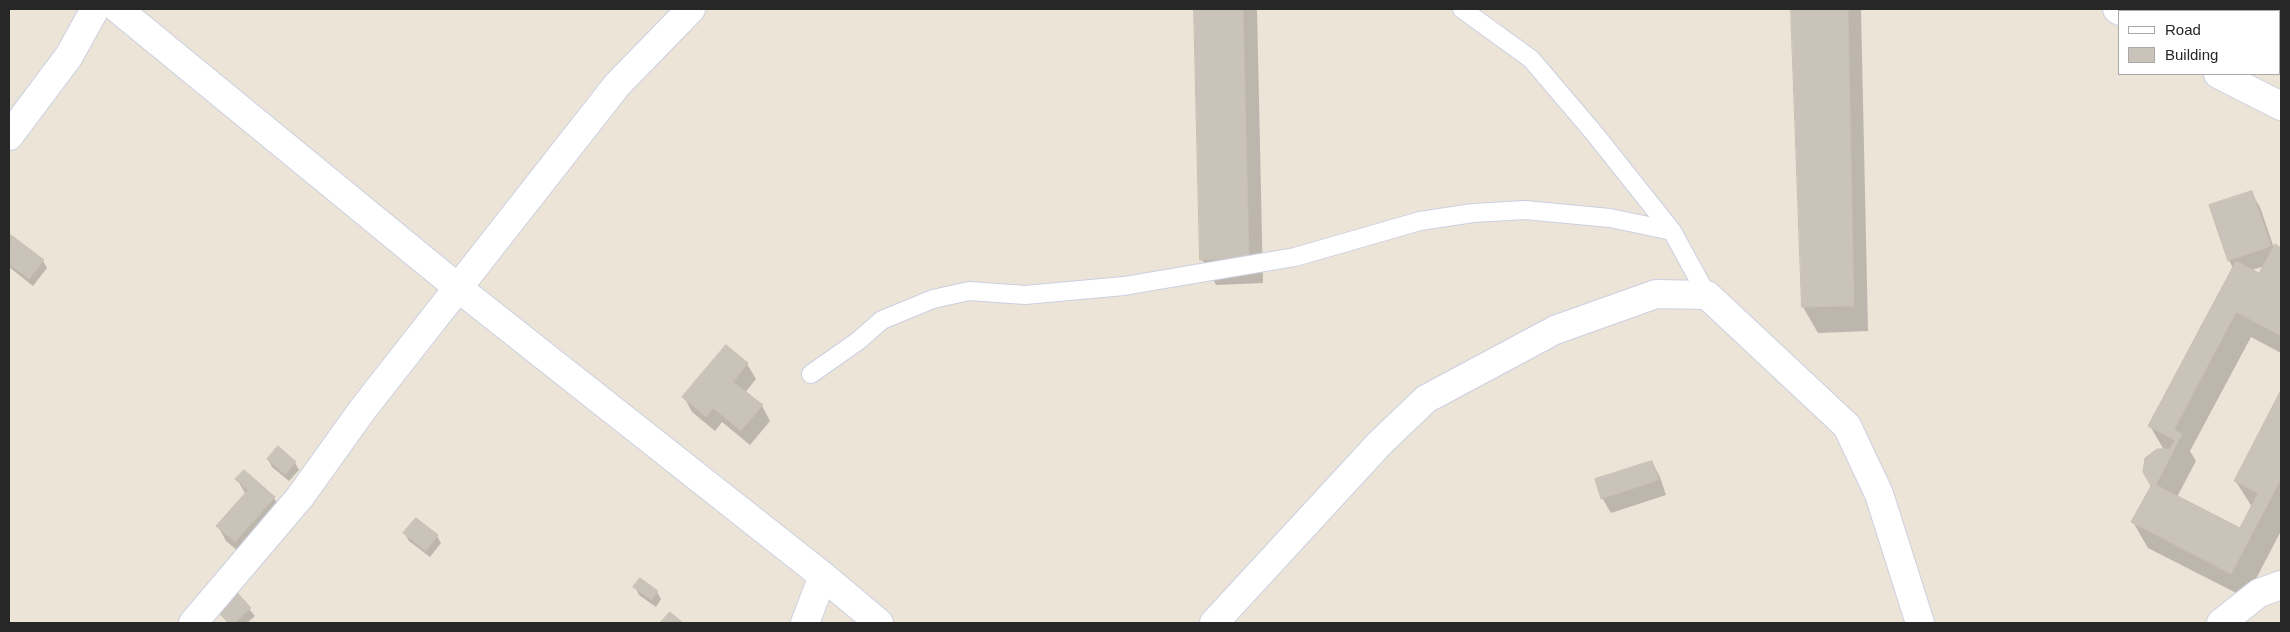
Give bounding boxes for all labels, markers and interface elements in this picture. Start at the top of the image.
legend [2118,10,2280,75]
text: Road [2165,21,2201,38]
text: Building [2165,46,2218,63]

